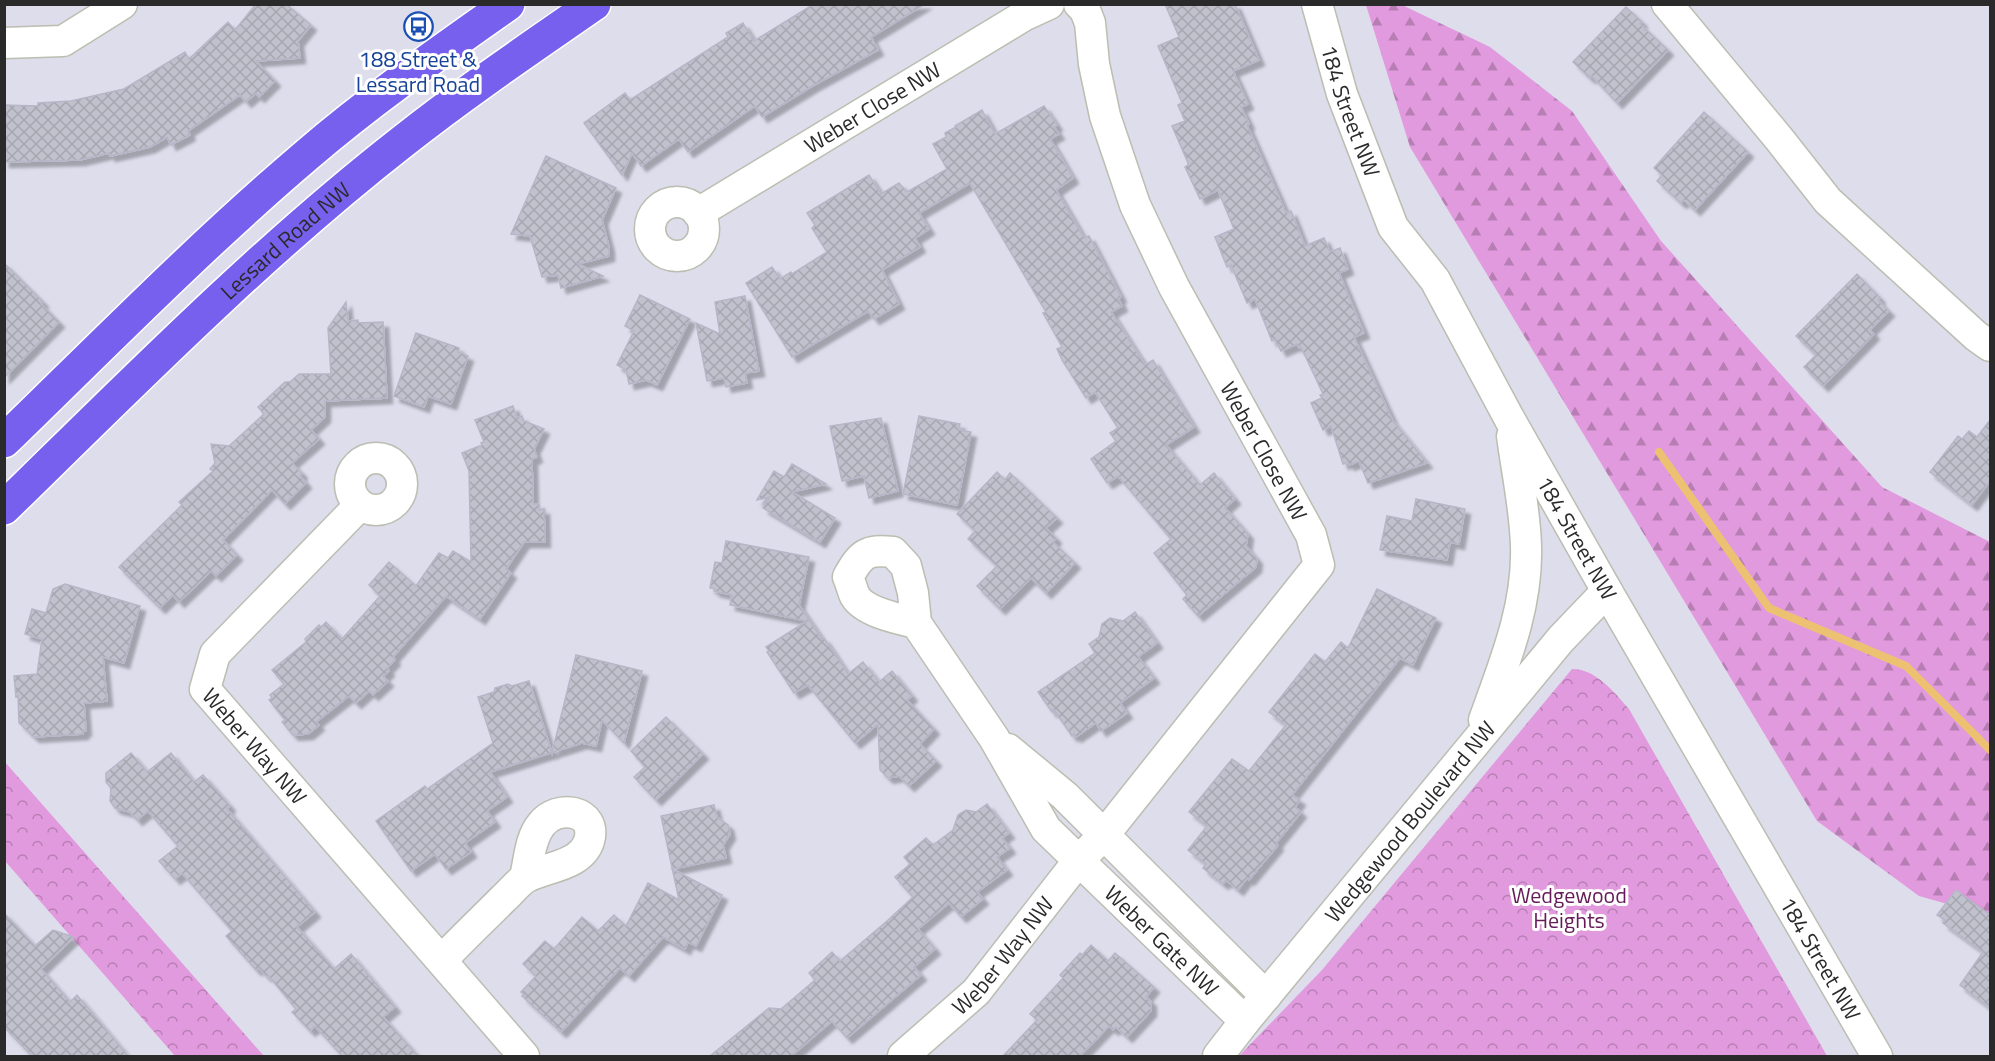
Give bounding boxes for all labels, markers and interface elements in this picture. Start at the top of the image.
bus stop icon: 188 Street & Lessard Road [402,11,434,43]
street label: 184 Street NW [1312,41,1389,182]
place label: 188 Street & Lessard Road [356,42,480,101]
street label: Weber Close NW [798,53,947,162]
street label: Lessard Road NW [212,174,358,308]
street label: Weber Close NW [1212,375,1316,527]
street label: 184 Street NW [1528,470,1626,606]
street label: Weber Way NW [194,680,315,812]
street label: Wedgewood Boulevard NW [1316,713,1504,930]
street label: Weber Gate NW [1097,877,1227,1004]
park label: Wedgewood Heights [1511,878,1627,937]
street label: Weber Way NW [944,889,1062,1023]
street label: 184 Street NW [1771,890,1870,1027]

